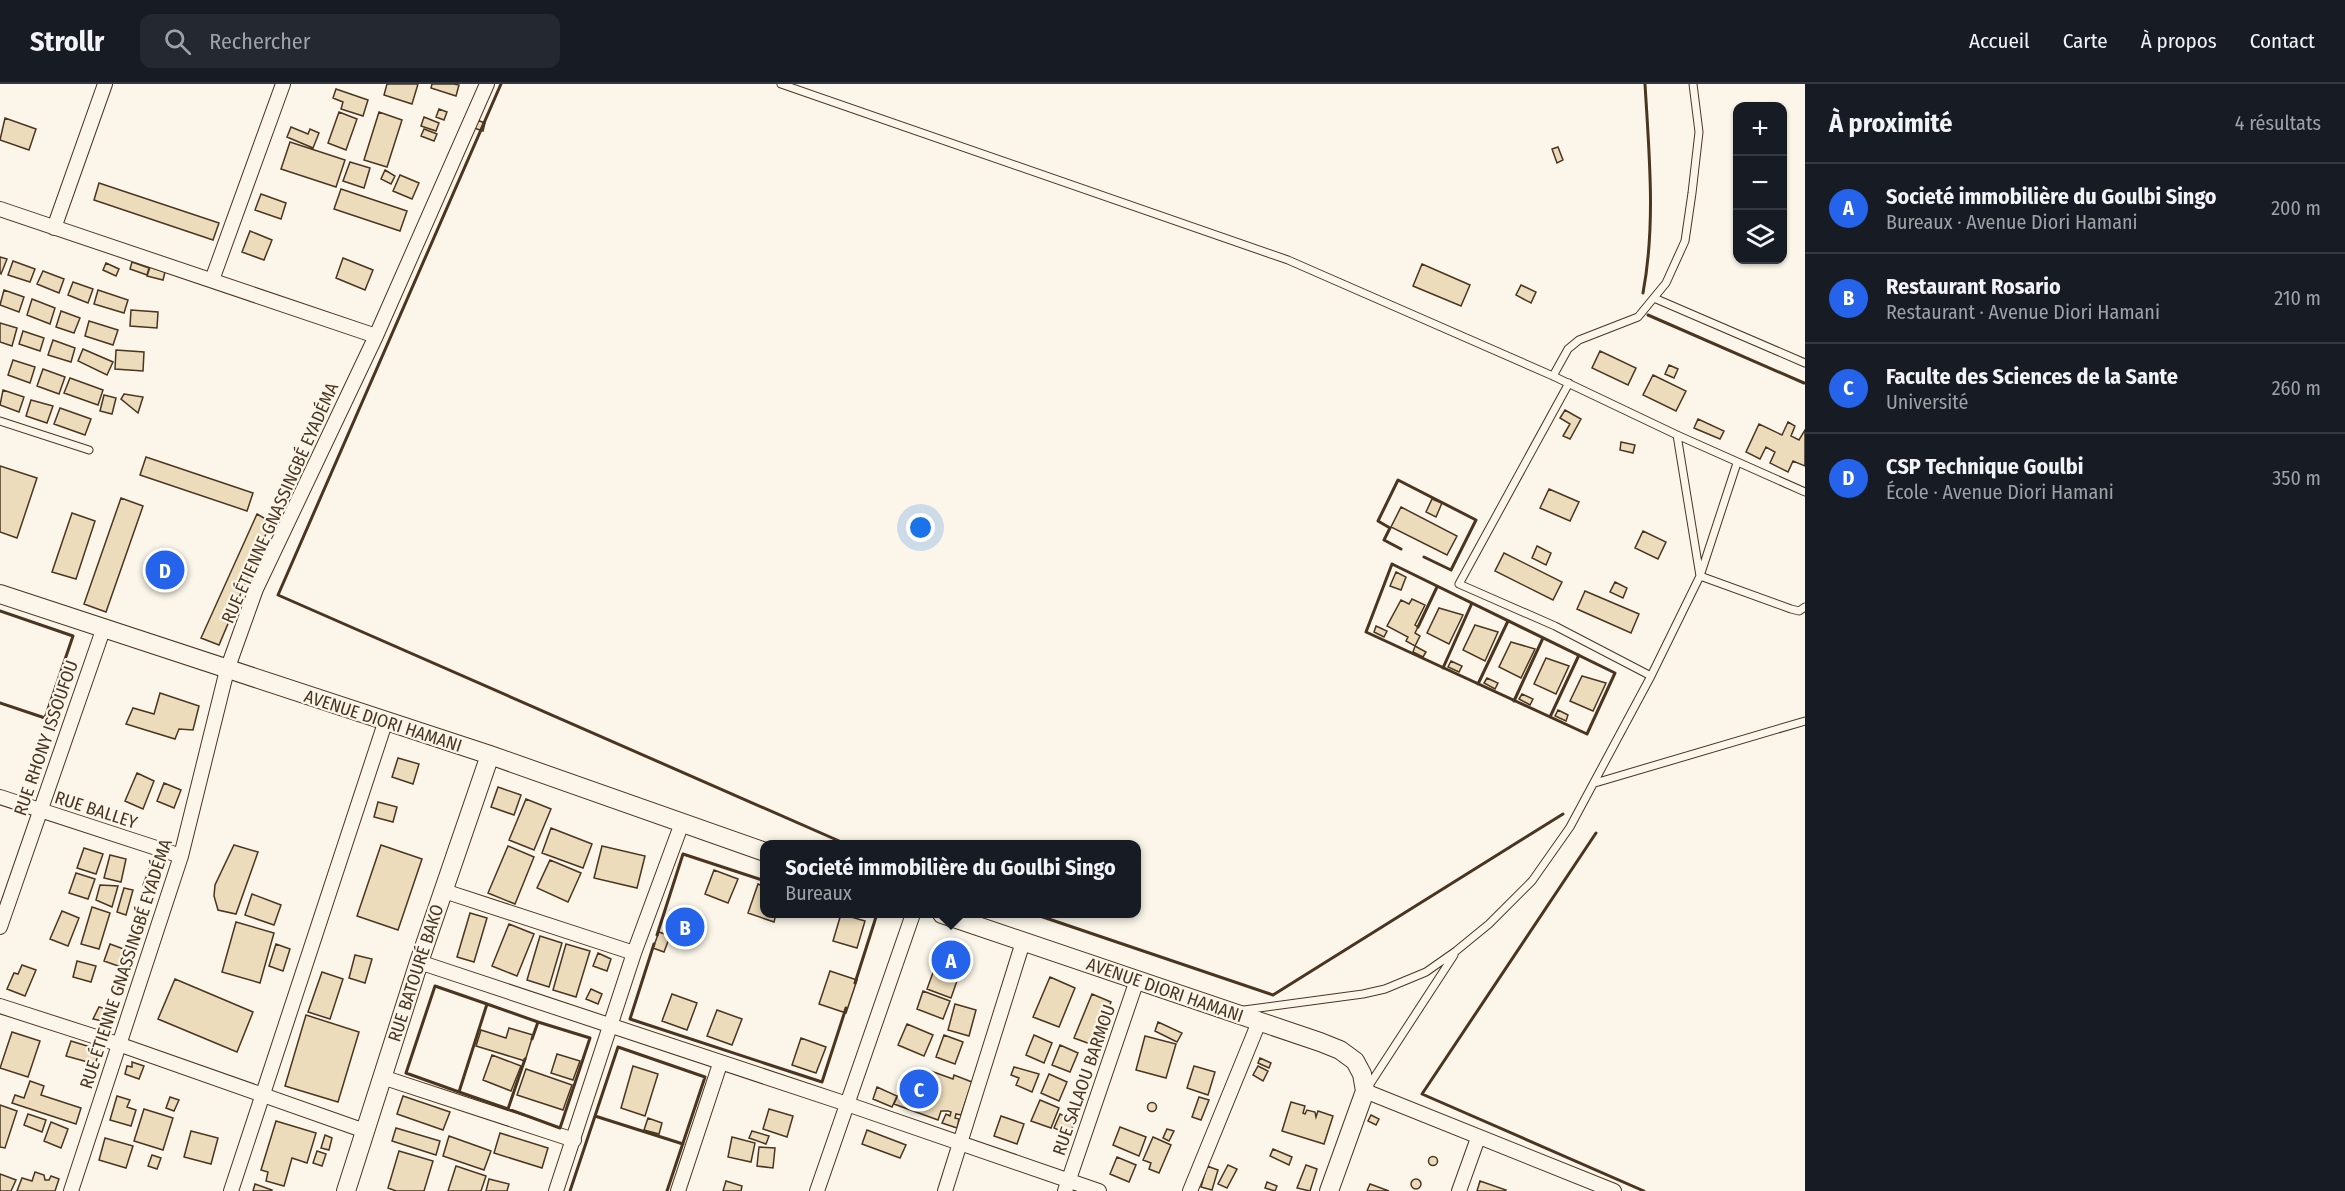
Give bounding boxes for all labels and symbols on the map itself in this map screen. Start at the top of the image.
street label: RUE ÉTIENNE GNASSINGBÉ EYADÉMA [216,378,343,627]
your location [906,513,935,542]
pin: D [146,548,184,592]
street label: RUE RHONY ISSOUFOU [9,657,83,819]
street label: AVENUE DIORI HAMANI [301,685,465,757]
street label: RUE BALLEY [52,786,140,834]
street label: RUE ÉTIENNE GNASSINGBÉ EYADÉMA [74,836,177,1092]
street label: RUE BATOURÉ BAKO [382,901,449,1044]
pin: B [666,904,704,950]
pin: A [932,938,970,982]
street label: AVENUE DIORI HAMANI [1084,953,1246,1027]
street label: RUE SALAOU BARMOU [1048,1002,1120,1158]
pin: C [900,1066,938,1112]

